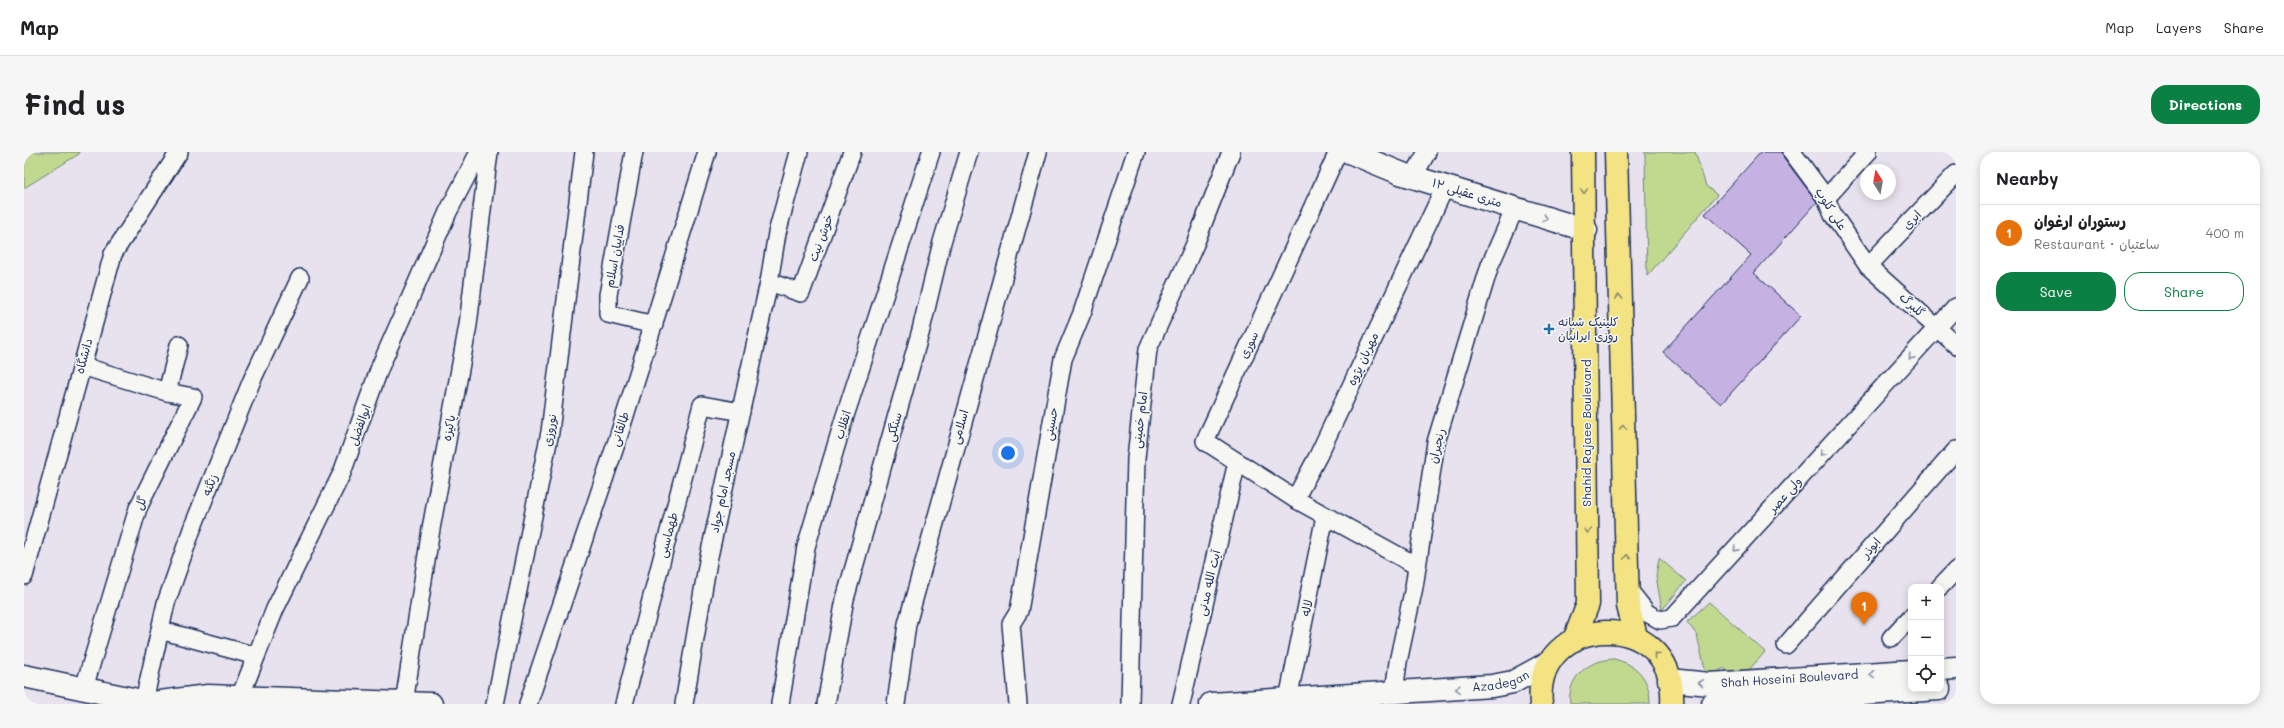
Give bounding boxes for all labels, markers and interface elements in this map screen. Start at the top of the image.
text: Map [20,15,59,40]
text: Map [2105,18,2134,37]
text: Layers [2156,18,2202,37]
text: Share [2224,18,2264,37]
button: Directions [2151,85,2260,124]
text: Find us [24,86,125,122]
north arrow [1860,164,1896,200]
text: Nearby [1996,167,2058,189]
street label: ۱۲ متری عقیلی [1430,174,1504,211]
street label: علی کلوپ [1812,184,1851,233]
one-way arrow [1580,188,1589,194]
street label: ابری [1898,206,1925,233]
text: رستوران ارغوان [2034,211,2126,231]
street label: خوش نیت [804,212,836,264]
one-way arrow [1542,213,1549,222]
street label: فداییان اسلام [601,223,629,289]
text: 1 [2006,224,2012,241]
text: 400 m [2206,224,2244,241]
text: Restaurant · ساعتیان [2034,235,2159,252]
button: Save [1996,272,2116,311]
button: Share [2124,272,2244,311]
street label: گلبرگ [1896,289,1929,321]
one-way arrow [1615,294,1624,300]
place label: کلینیک شبانه روزی ایرانیان [1558,313,1619,344]
marker: کلینیک شبانه روزی ایرانیان [1543,323,1555,335]
street label: سوری [1235,328,1261,361]
street label: مهربان پژوه [1343,329,1382,388]
street label: دانشگاه [71,336,95,375]
one-way arrow [1908,352,1916,360]
street label: Shahid Rajaee Boulevard [1578,359,1594,507]
street label: امام خمینی [1128,391,1152,449]
street label: ابوالفضل [344,402,375,448]
street label: حسینی [1039,406,1062,442]
street label: انقلاب [830,408,855,442]
street label: اسلامی [947,408,973,446]
street label: طالقانی [606,409,633,448]
street label: سنگکی [881,410,906,444]
street label: نوروزی [539,412,561,448]
street label: پاکیزه [438,413,459,443]
one-way arrow [1619,424,1627,430]
street label: رنجبران [1424,427,1449,465]
your location [998,443,1018,463]
one-way arrow [1821,448,1828,456]
street label: مسجد امام جواد [706,449,740,535]
street label: زنگنه [197,471,221,498]
street label: ولی عصر [1763,473,1805,517]
street label: گل [130,493,150,512]
street label: طهماسبی [653,510,682,560]
one-way arrow [1584,528,1592,534]
street label: ابوذر [1856,534,1884,562]
one-way arrow [1733,544,1740,552]
street label: آیت الله مدنی [1193,547,1225,617]
one-way arrow [1622,554,1631,560]
map controls [1908,584,1944,692]
button: + [1908,584,1944,620]
pin: 1 [1851,592,1877,625]
street label: لاله [1296,598,1316,618]
button: − [1908,620,1944,656]
one-way arrow [1654,652,1661,659]
button: locate [1908,656,1944,692]
street label: Shah Hoseini Boulevard [1720,665,1859,690]
street label: Azadegan [1472,666,1532,694]
one-way arrow [1869,669,1875,678]
one-way arrow [1697,679,1704,688]
one-way arrow [1455,684,1461,693]

